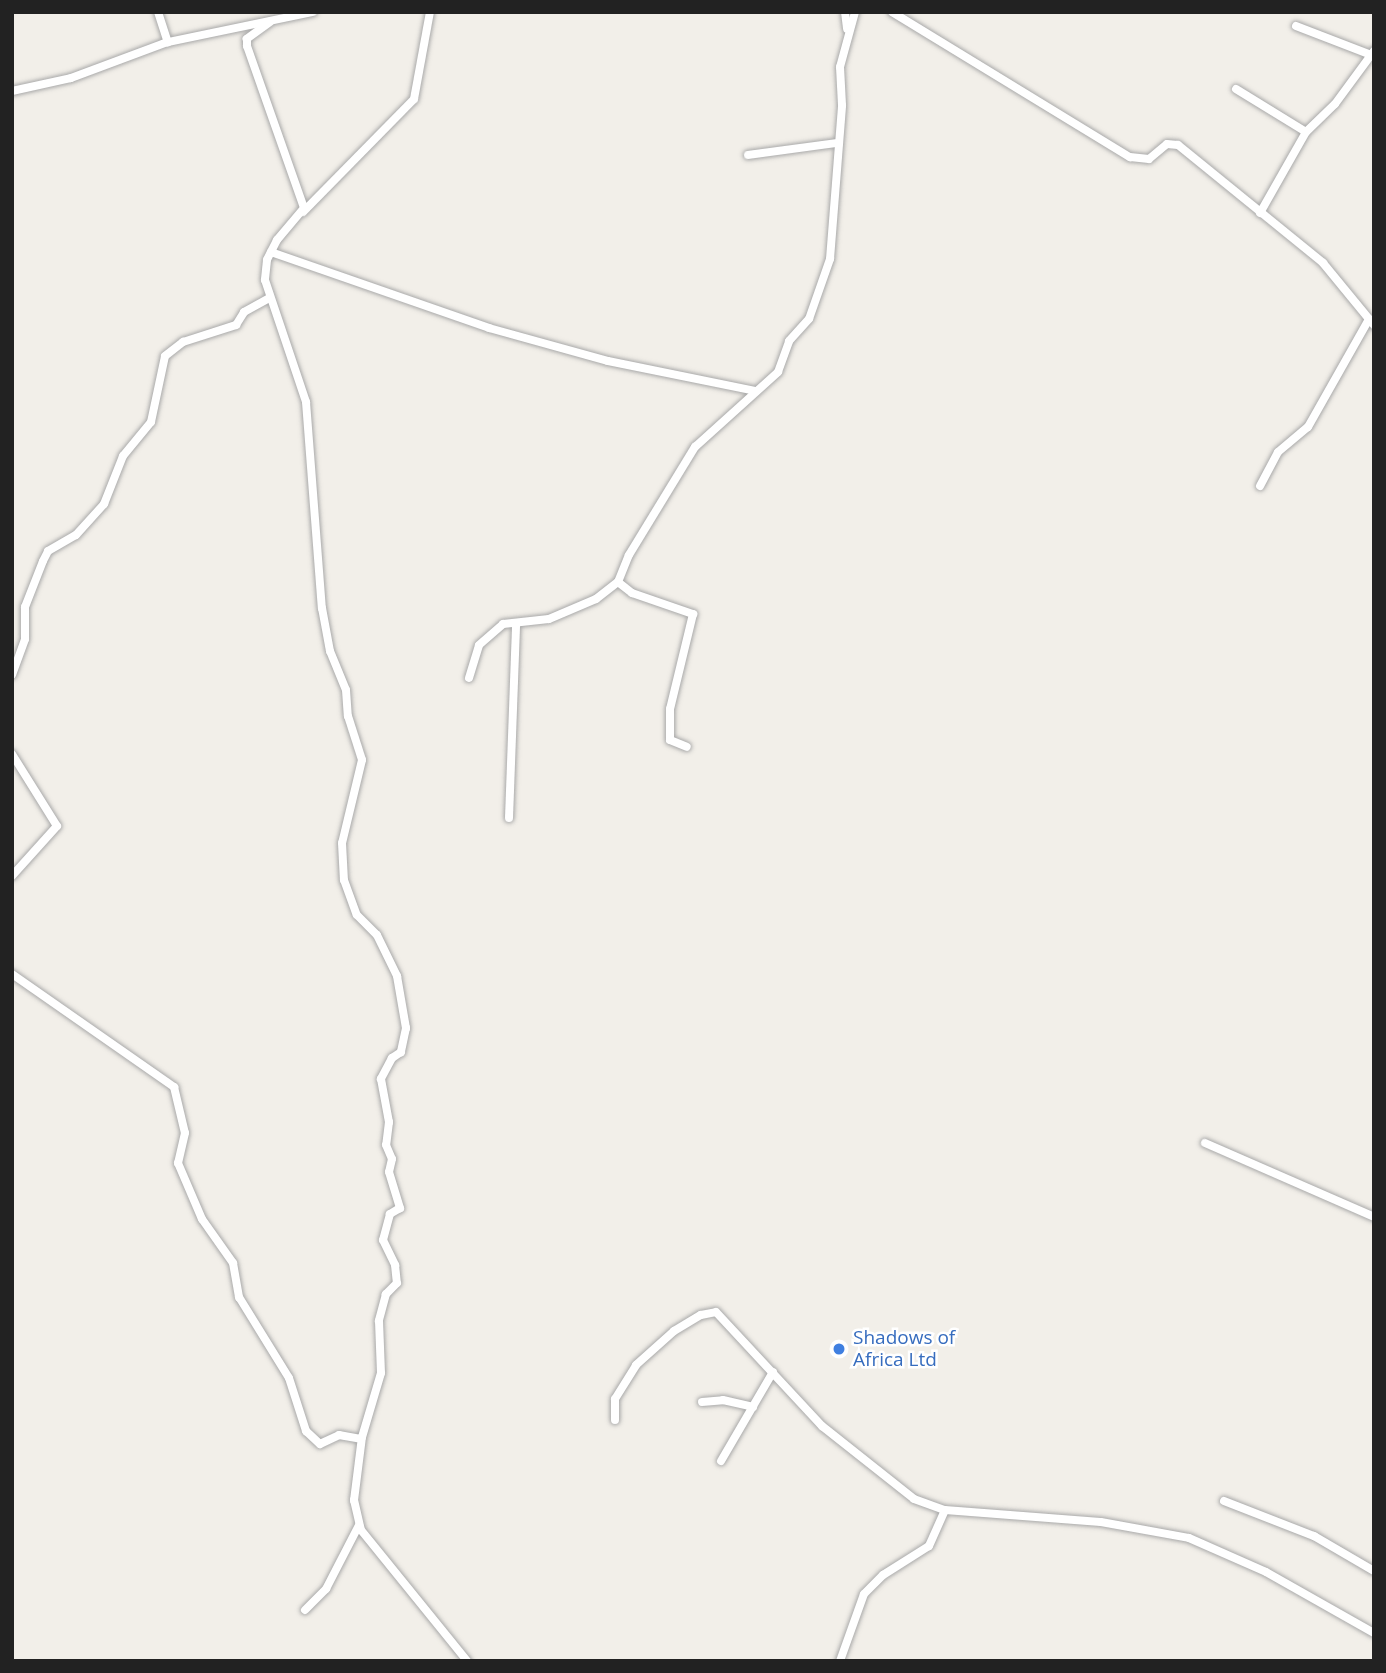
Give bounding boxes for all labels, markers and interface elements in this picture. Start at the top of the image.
place label: Shadows of Africa Ltd [853,1327,955,1371]
marker: Shadows of Africa Ltd [831,1341,847,1357]

